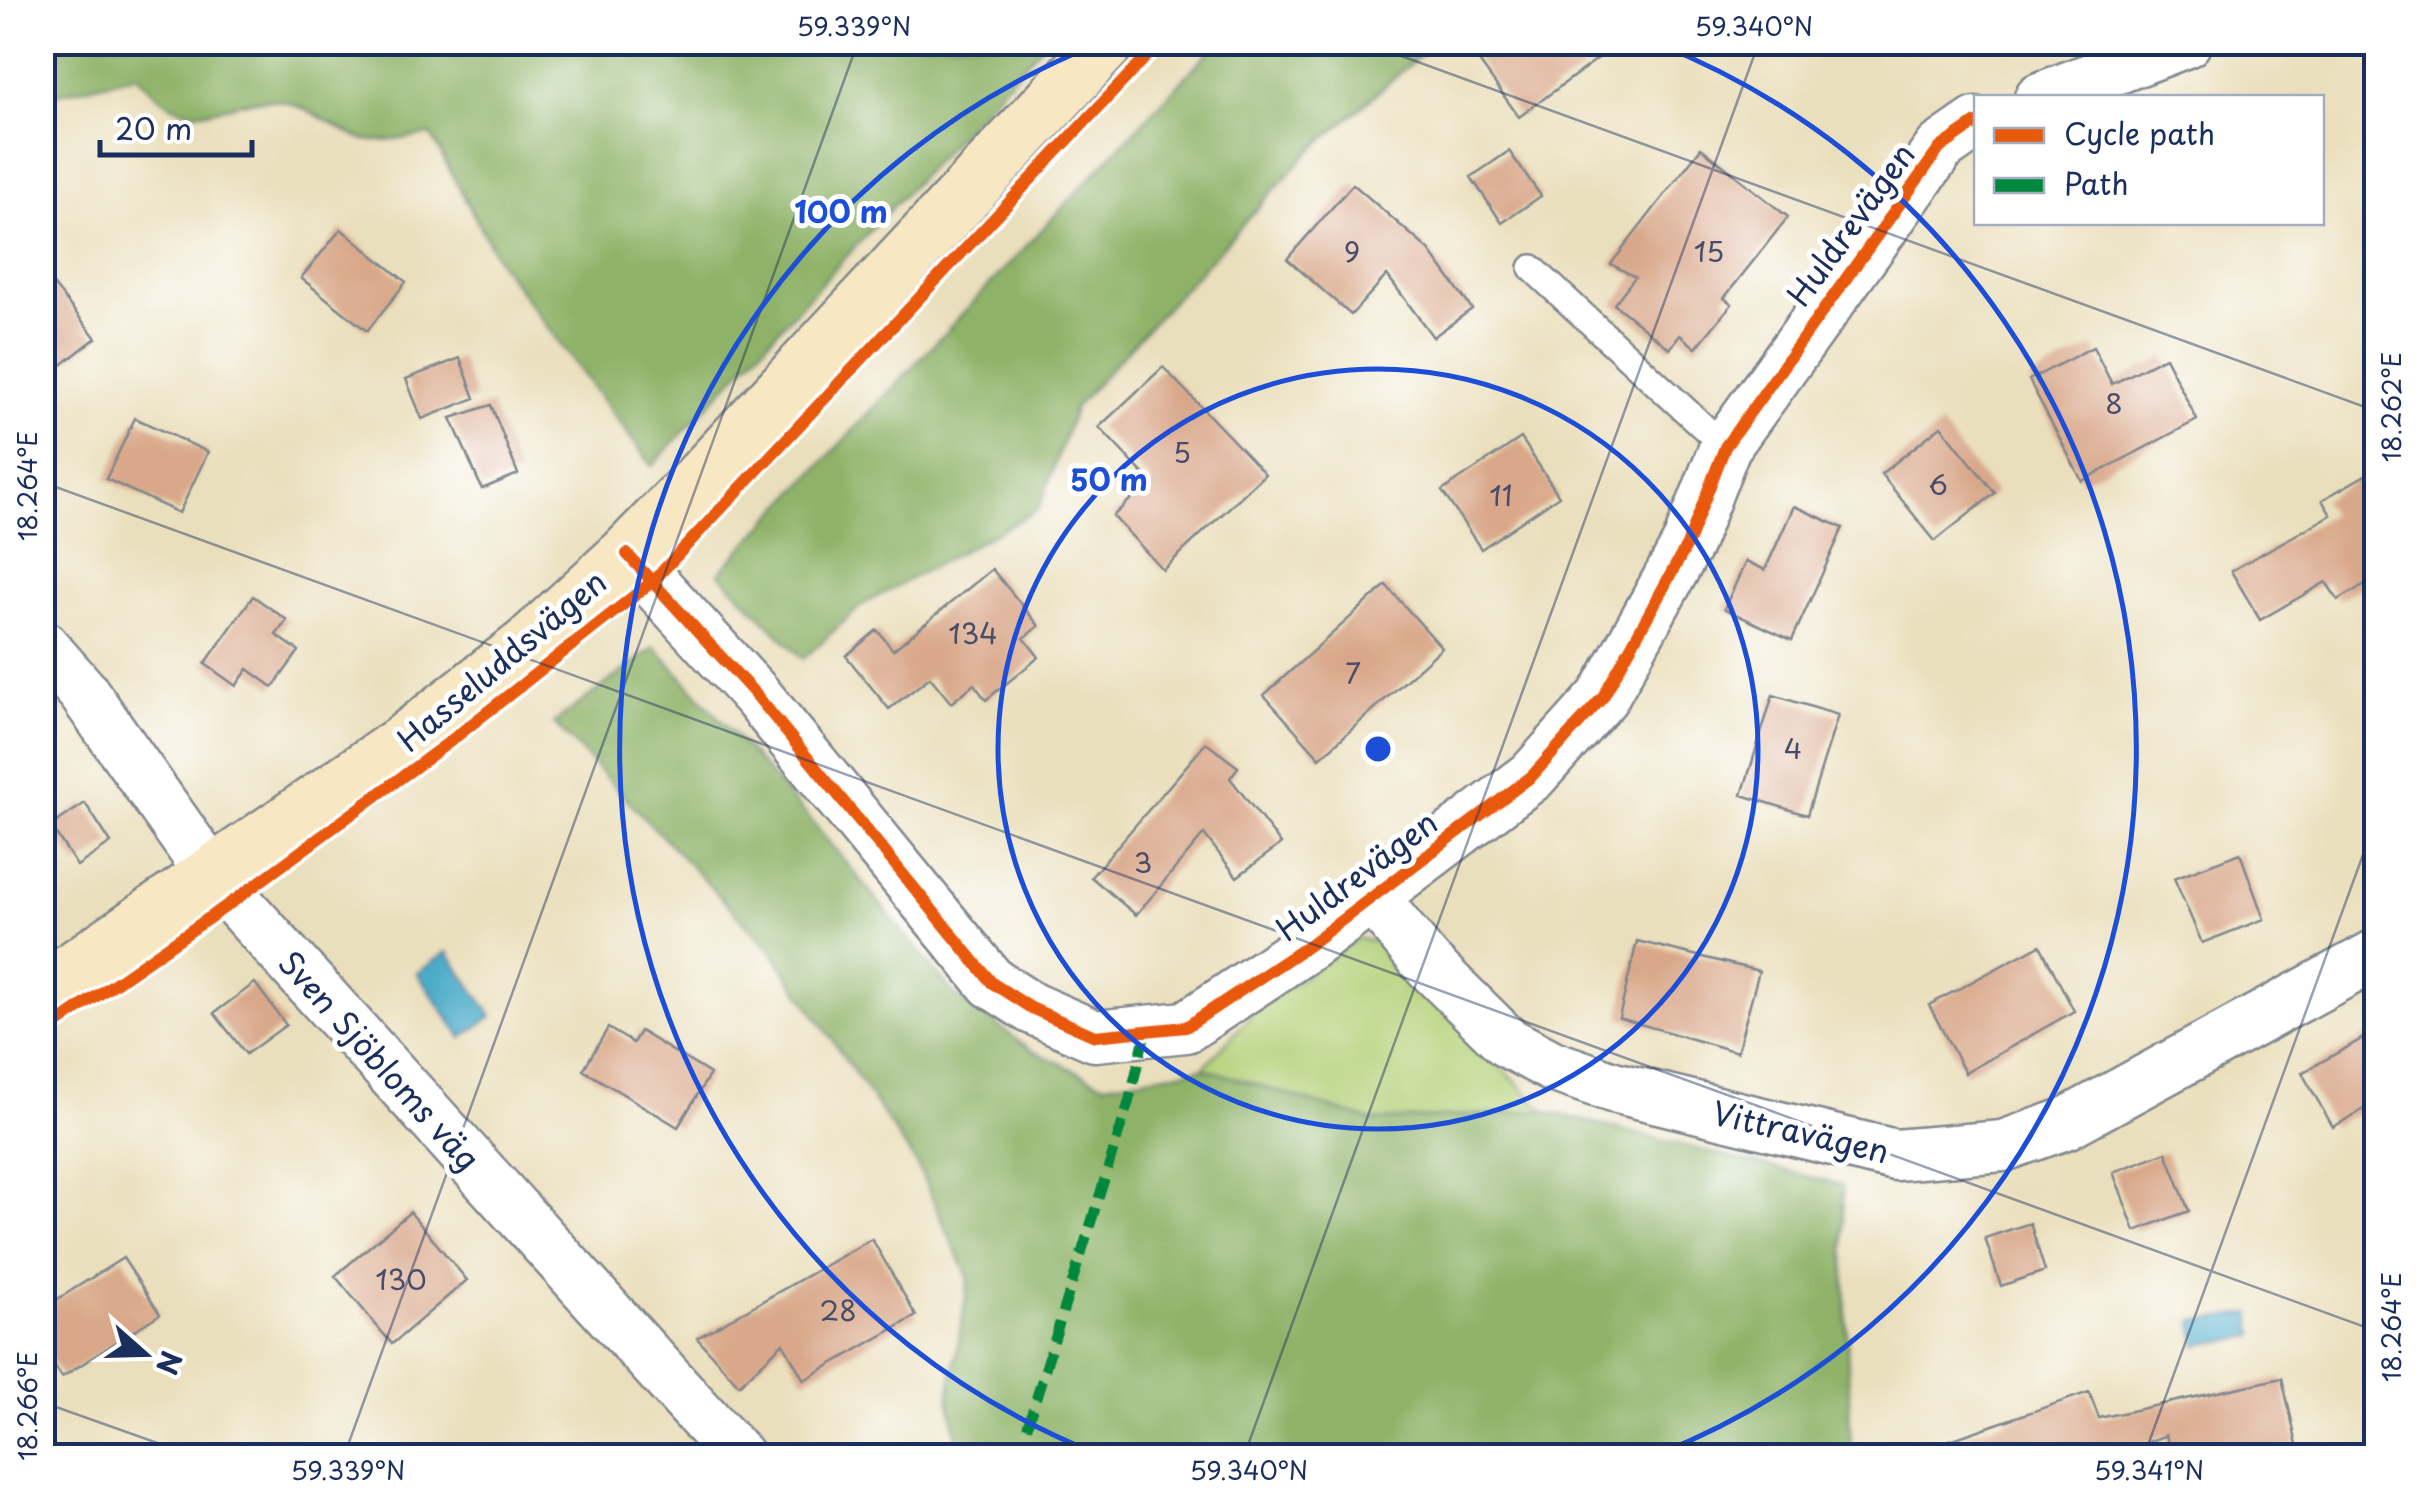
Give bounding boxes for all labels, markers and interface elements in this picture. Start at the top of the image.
text: 59.339°N [797,7,911,45]
text: 59.340°N [1695,7,1813,45]
scale bar [100,95,252,157]
legend [1974,95,2324,225]
text: 20 m [115,105,192,150]
text: Cycle path [2064,110,2215,155]
street label: Huldrevägen [1774,132,1926,316]
text: Path [2064,160,2129,205]
text: 100 m [794,188,888,233]
house number: 9 [1344,229,1360,272]
house number: 15 [1694,229,1724,272]
text: 18.262°E [2372,352,2410,462]
house number: 8 [2105,381,2123,424]
house number: 5 [1173,430,1191,473]
text: 18.264°E [8,431,46,541]
text: 50 m [1070,456,1148,501]
house number: 6 [1928,462,1948,505]
house number: 11 [1489,473,1513,516]
street label: Hasseluddsvägen [386,558,616,762]
house number: 134 [948,611,998,654]
house number: 7 [1345,651,1361,694]
house number: 4 [1784,726,1802,769]
centre of rings [1360,731,1396,767]
street label: Huldrevägen [1265,798,1447,952]
house number: 3 [1134,840,1152,883]
street label: Sven Sjöbloms väg [268,939,492,1181]
street label: Vittravägen [1708,1087,1894,1175]
house number: 130 [375,1257,427,1300]
text: 18.264°E [2372,1272,2410,1382]
house number: 28 [819,1288,857,1331]
north arrow [95,1304,195,1404]
text: N [146,1345,194,1381]
text: 18.266°E [8,1351,46,1461]
text: 59.339°N [291,1451,405,1489]
text: 59.340°N [1190,1451,1308,1489]
text: 59.341°N [2094,1451,2204,1489]

